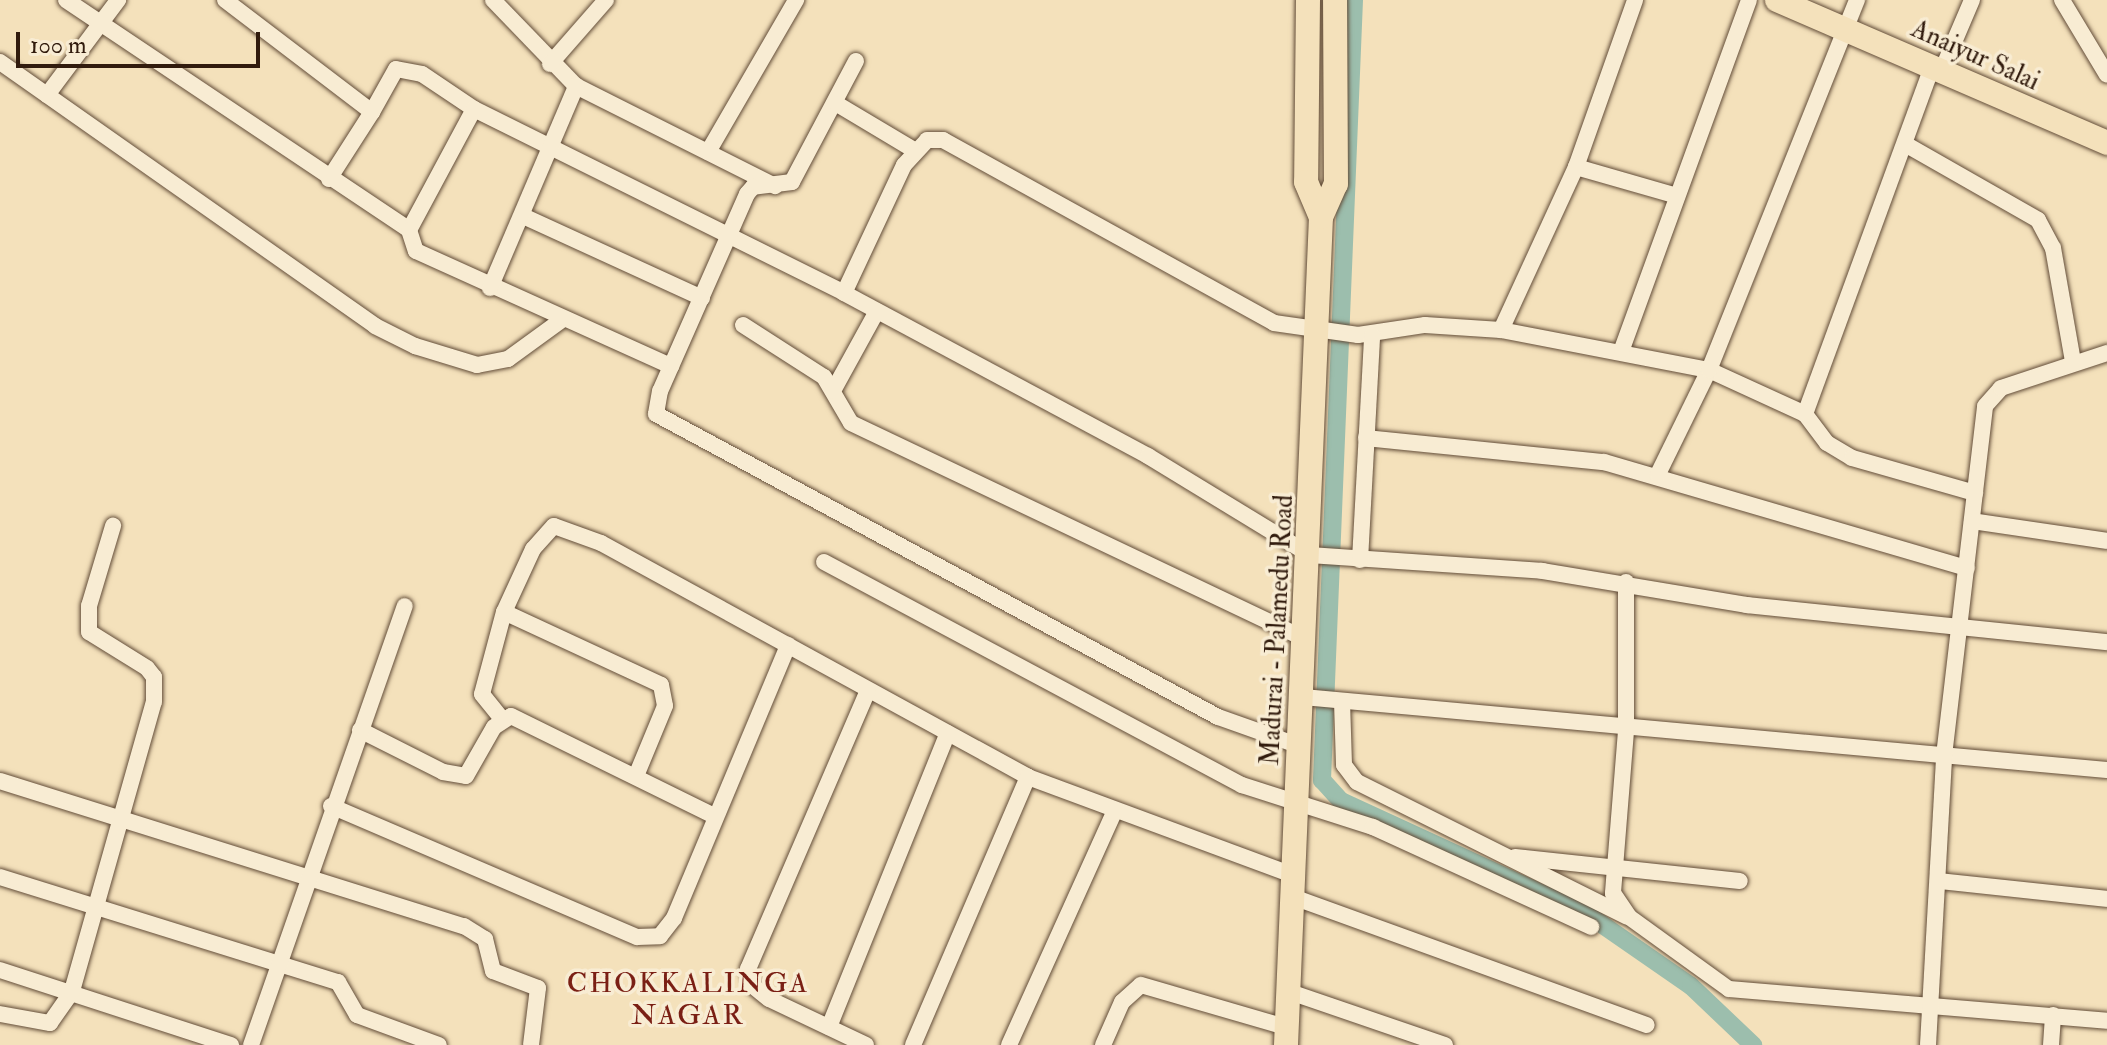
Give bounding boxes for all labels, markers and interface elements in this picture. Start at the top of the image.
street label: Anaiyur Salai [1906,14,2044,98]
scale bar [20,16,264,66]
text: 100 m [30,30,87,61]
street label: Madurai - Palamedu Road [1255,494,1301,766]
district label: CHOKKALINGA NAGAR [567,967,809,1033]

